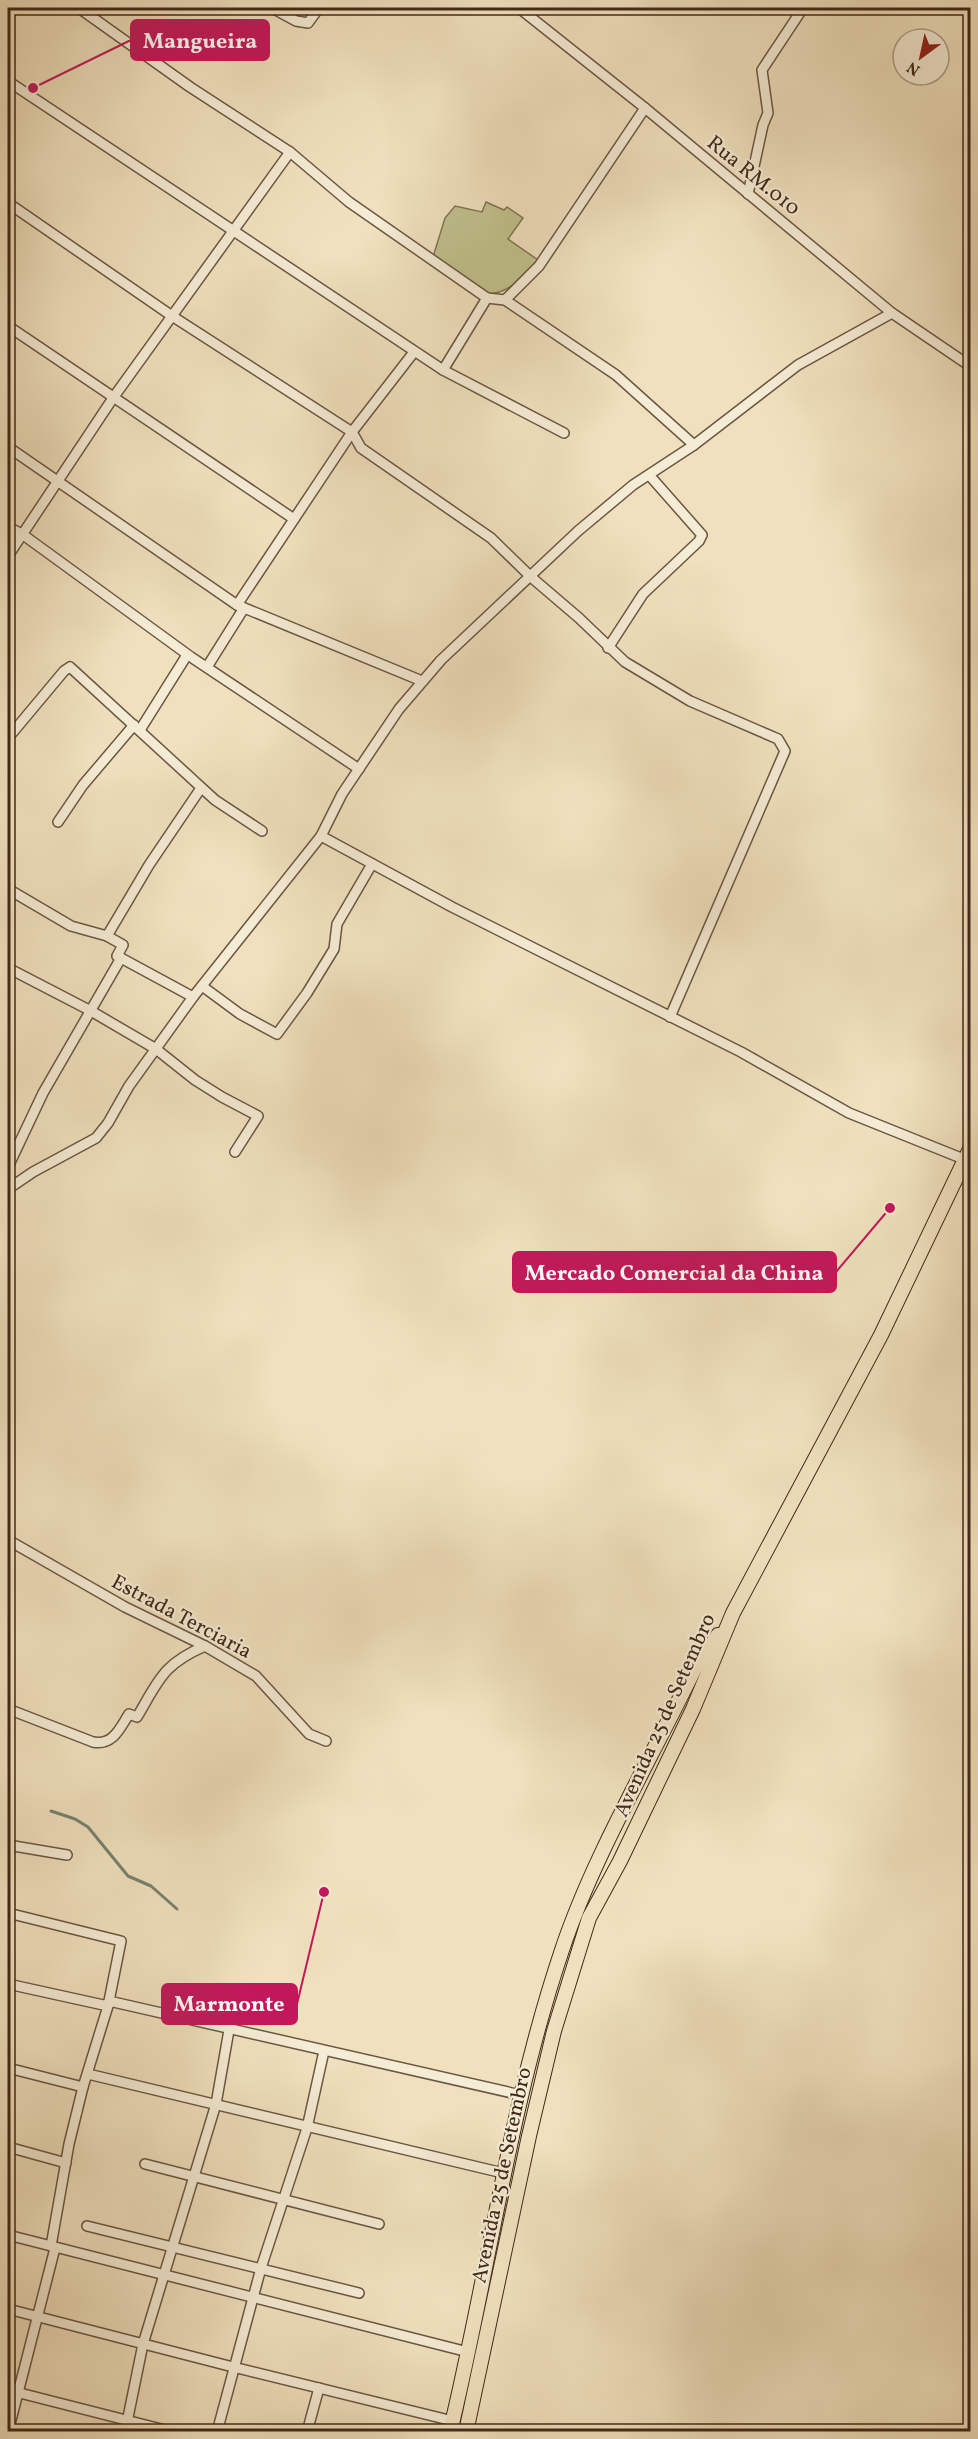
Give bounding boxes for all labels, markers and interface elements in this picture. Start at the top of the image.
callout: Mangueira [131,20,269,60]
text: Mangueira [143,27,257,58]
north arrow [891,27,951,87]
text: N [903,55,925,80]
street label: Rua RM.010 [700,129,806,223]
callout: Mercado Comercial da China [513,1252,836,1292]
text: Mercado Comercial da China [525,1259,823,1290]
street label: Estrada Terciaria [106,1568,257,1667]
street label: Avenida 25 de Setembro [607,1609,723,1822]
callout: Marmonte [162,1984,297,2024]
text: Marmonte [174,1990,284,2021]
street label: Avenida 25 de Setembro [465,2065,540,2286]

